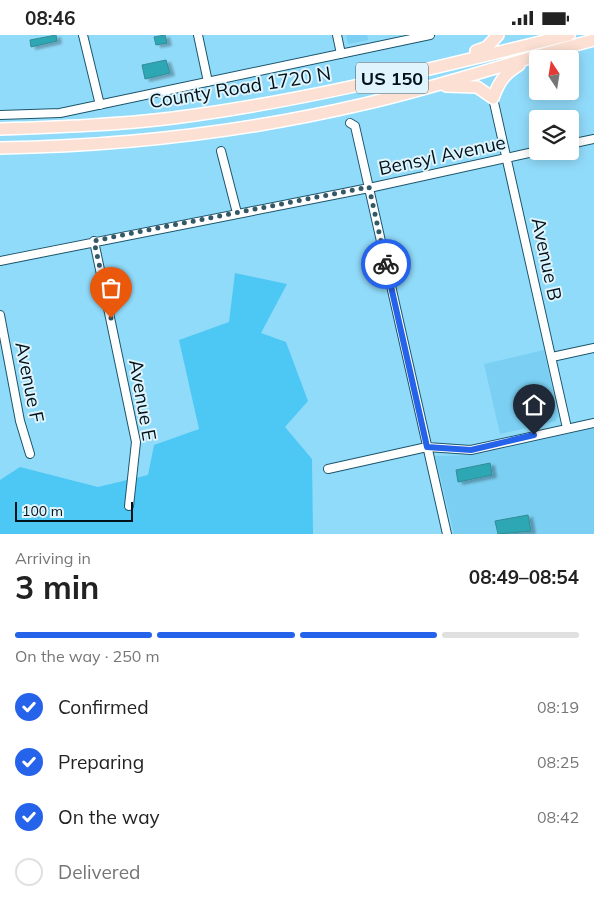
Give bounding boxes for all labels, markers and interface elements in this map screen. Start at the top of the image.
text: 08:46 [25,6,75,30]
north arrow [529,50,579,100]
map controls [529,50,579,160]
street label: County Road 1720 N [148,61,332,113]
road number: US 150 [356,63,428,93]
button: layers [529,110,579,160]
street label: Bensyl Avenue [376,130,508,180]
street label: Avenue B [527,215,567,303]
courier [361,239,411,289]
icon: bike [372,250,400,278]
pin [90,267,132,318]
icon: bag [97,274,125,302]
street label: Avenue F [10,340,50,425]
street label: Avenue E [124,357,162,443]
pin [513,384,555,435]
icon: home [520,391,548,419]
scale bar [15,499,132,522]
text: 100 m [22,502,63,520]
text: Arriving in [15,548,91,568]
text: 08:49–08:54 [469,565,579,589]
text: 3 min [15,567,99,607]
text: On the way · 250 m [15,646,160,666]
icon: check [15,693,43,721]
text: Confirmed [58,695,149,719]
text: 08:19 [537,697,579,717]
icon: check [15,748,43,776]
text: Preparing [58,750,144,774]
text: 08:25 [537,752,579,772]
icon: check [15,803,43,831]
text: On the way [58,805,160,829]
text: 08:42 [537,807,579,827]
text: Delivered [58,860,140,884]

